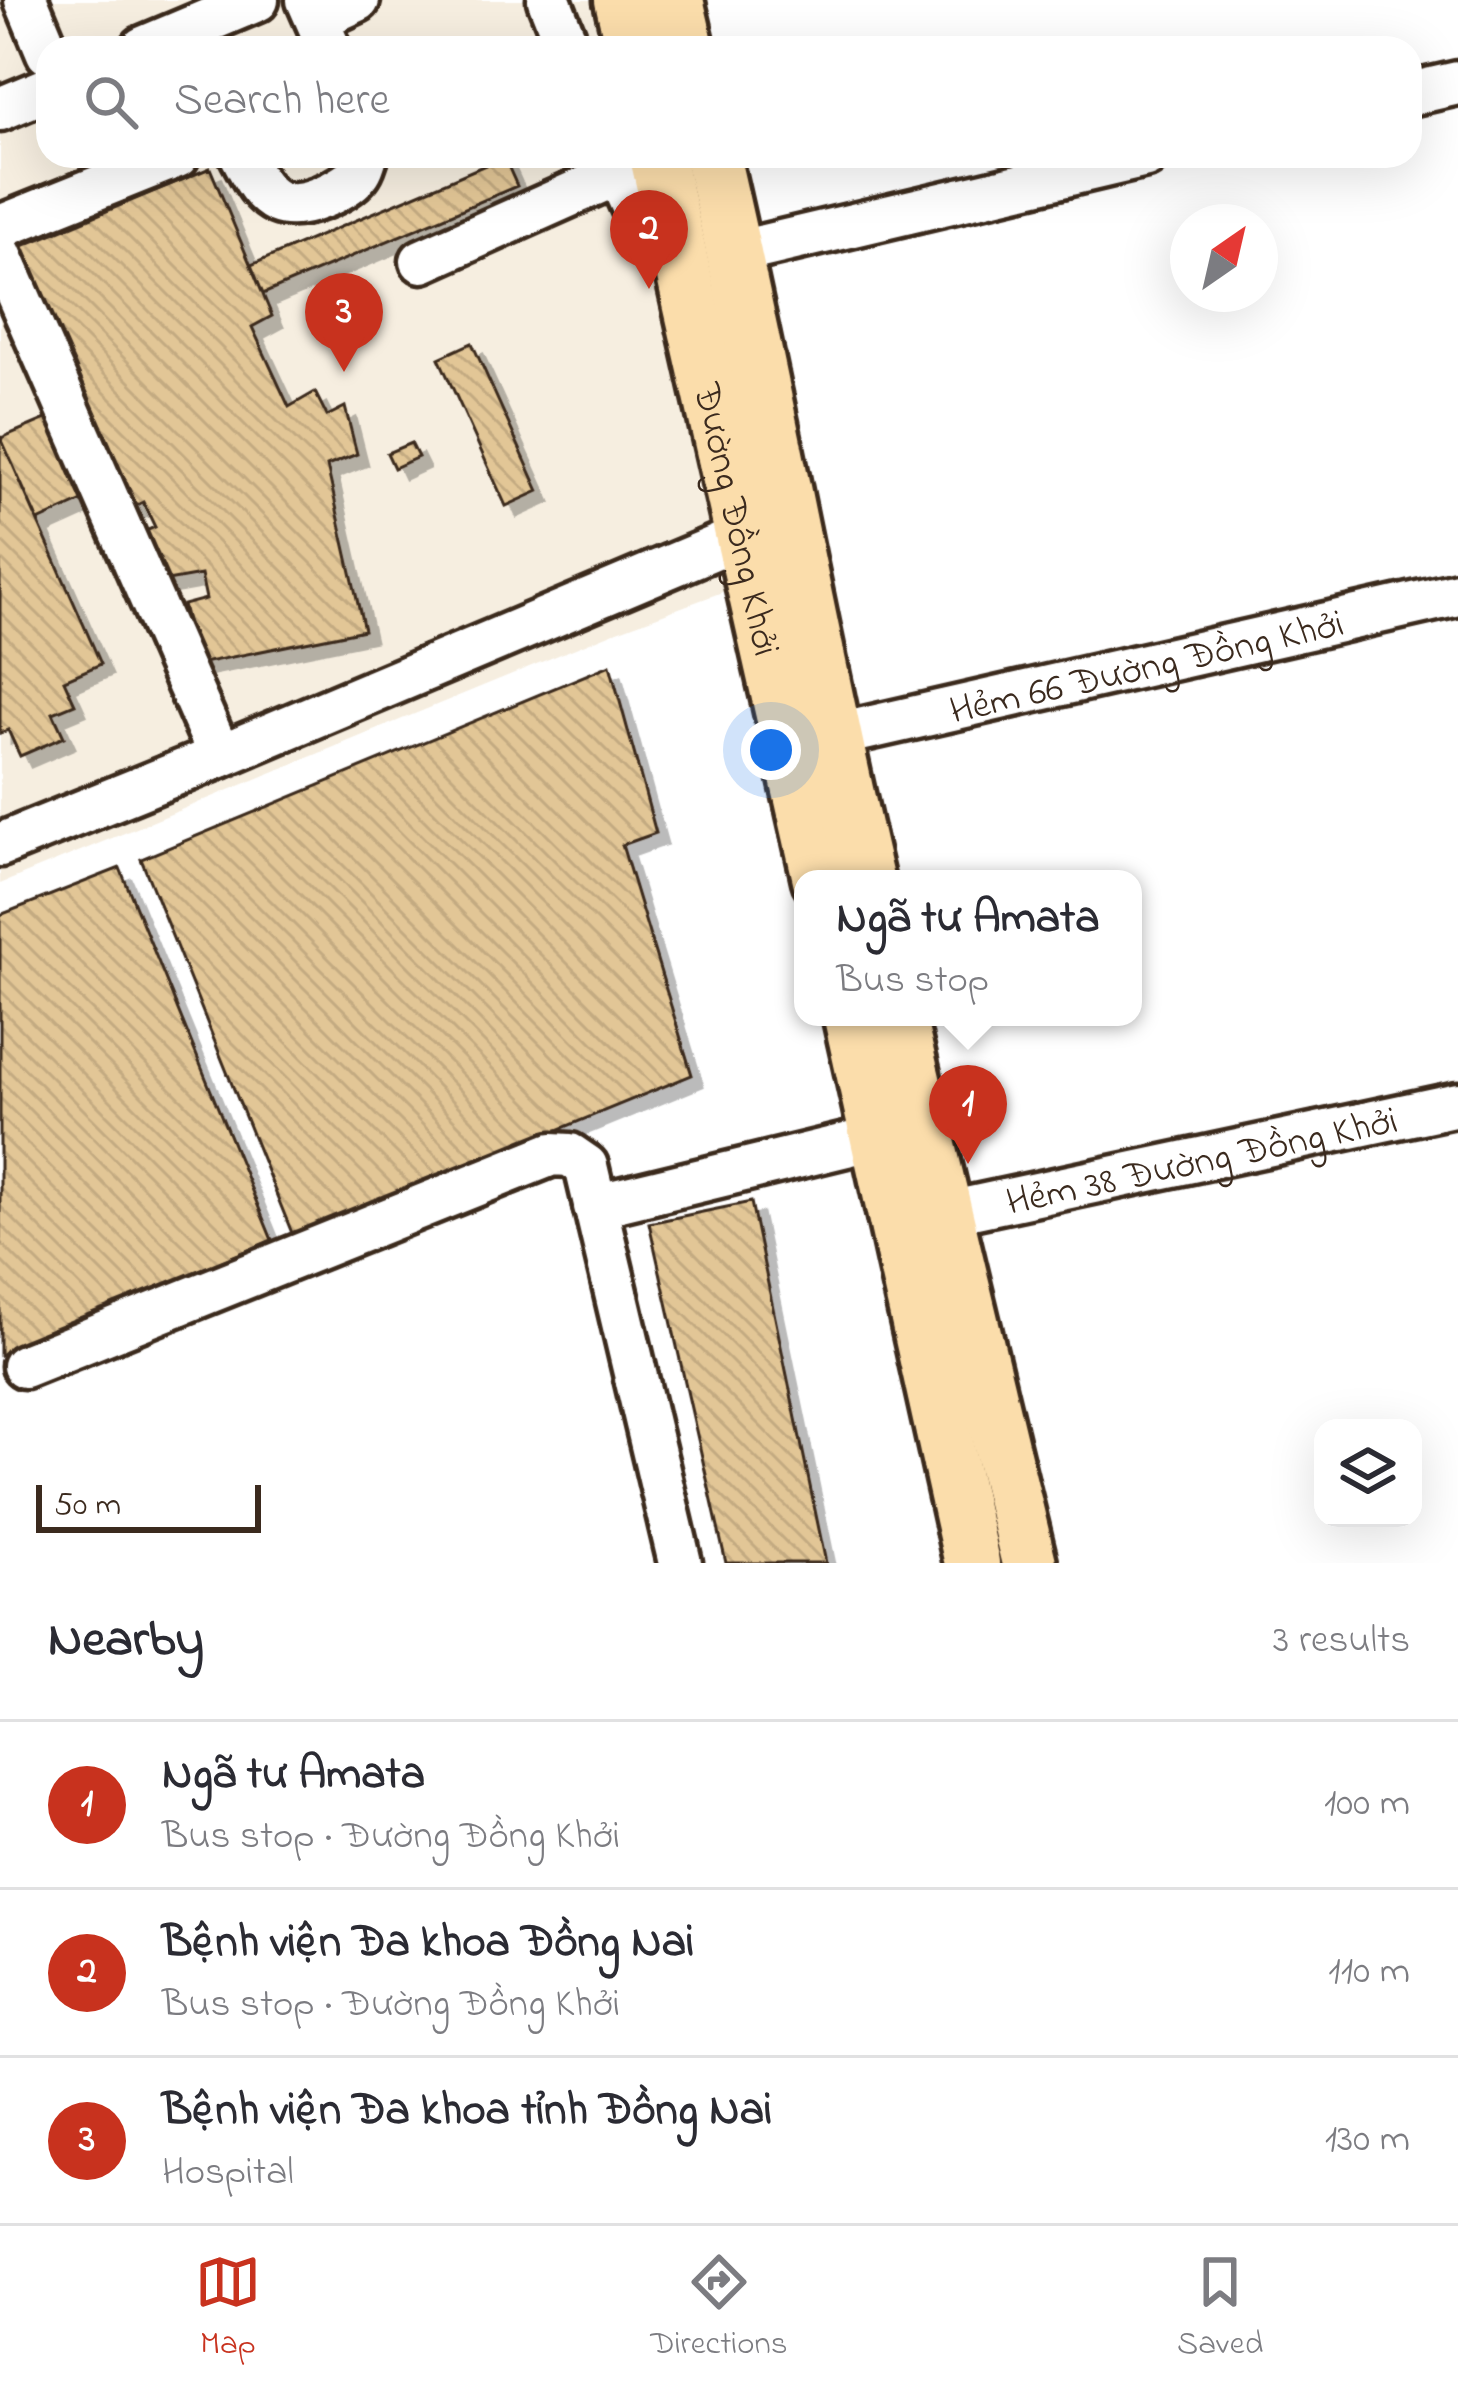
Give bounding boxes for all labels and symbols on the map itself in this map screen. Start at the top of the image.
pin: 2 [610,190,688,289]
north arrow [1170,204,1278,312]
pin: 3 [305,273,383,372]
street label: Đường Đồng Khởi [676,377,793,662]
street label: Hẻm 66 Đường Đồng Khởi [945,597,1349,742]
your location [741,720,801,780]
pin: 1 [929,1065,1007,1164]
street label: Hẻm 38 Đường Đồng Khởi [1001,1094,1403,1233]
scale bar [36,1479,261,1532]

